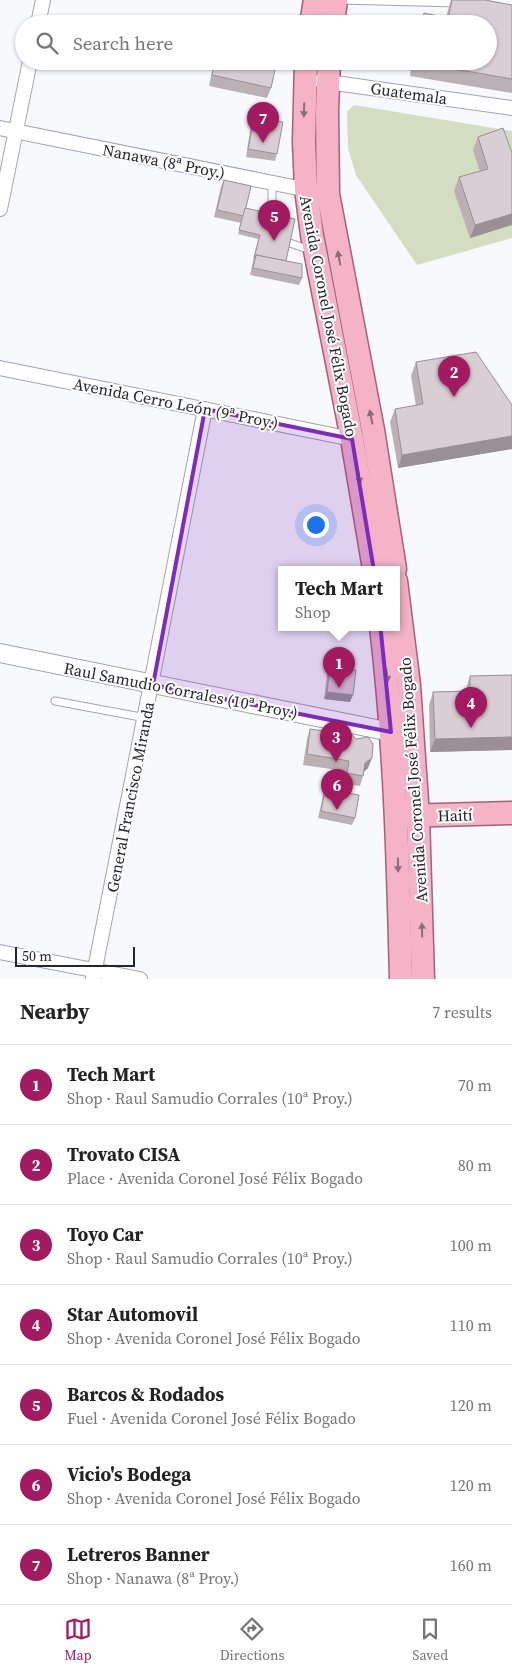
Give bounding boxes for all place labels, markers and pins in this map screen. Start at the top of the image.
pin: 7 [247,102,279,143]
pin: 5 [258,200,290,241]
pin: 2 [438,356,470,397]
pin: 1 [323,647,355,688]
pin: 4 [455,687,487,728]
pin: 3 [320,721,352,762]
pin: 6 [321,769,353,810]

